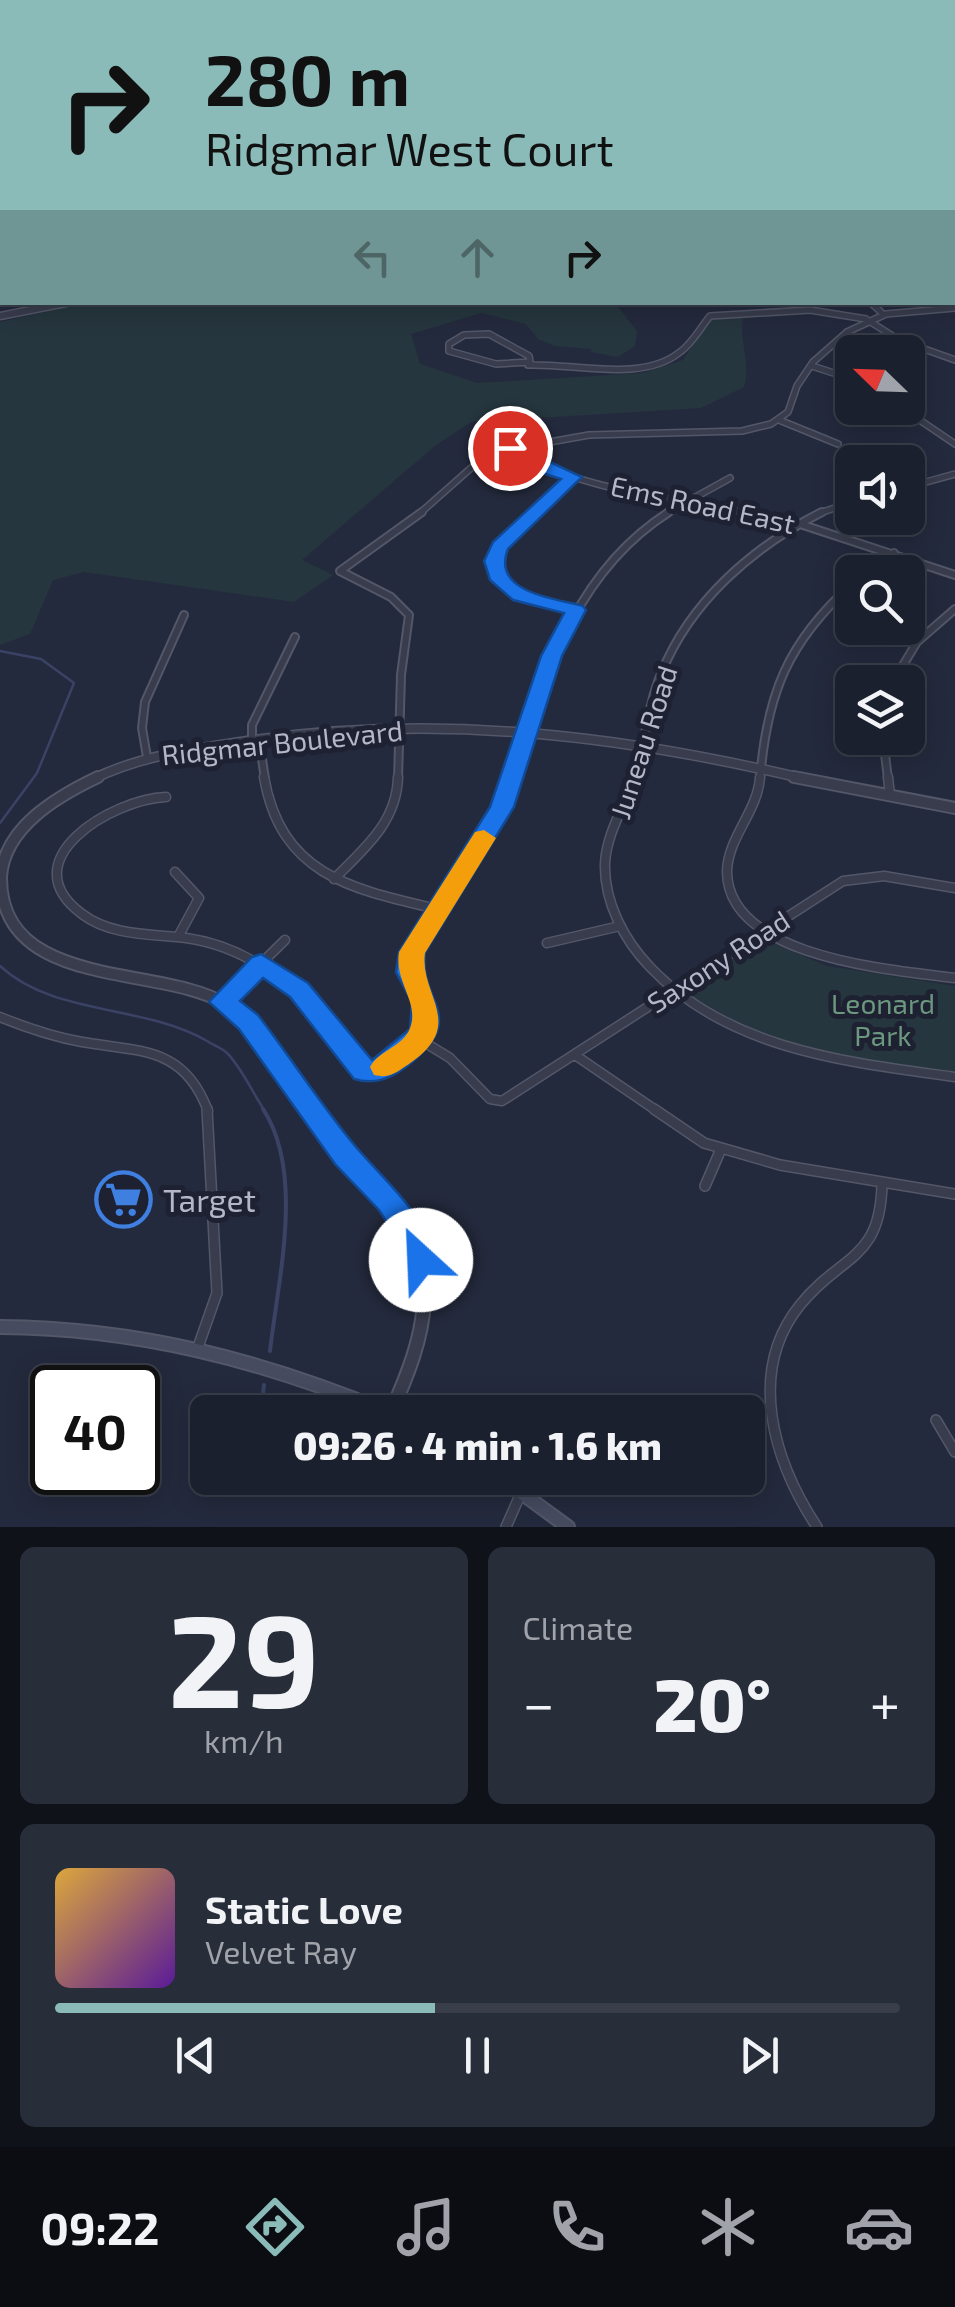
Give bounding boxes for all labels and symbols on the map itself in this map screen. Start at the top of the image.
north arrow [835,335,925,425]
pin [468,406,553,491]
street label: Ems Road East [608,468,798,540]
street label: Juneau Road [602,661,684,823]
street label: Ridgmar Boulevard [160,712,404,772]
street label: Saxony Road [641,902,795,1020]
park label: Leonard Park [831,986,935,1052]
supermarket icon: Target [94,1169,154,1229]
place label: Target [163,1180,256,1218]
position arrow [369,1208,473,1312]
speed limit sign: 40 [30,1365,160,1495]

